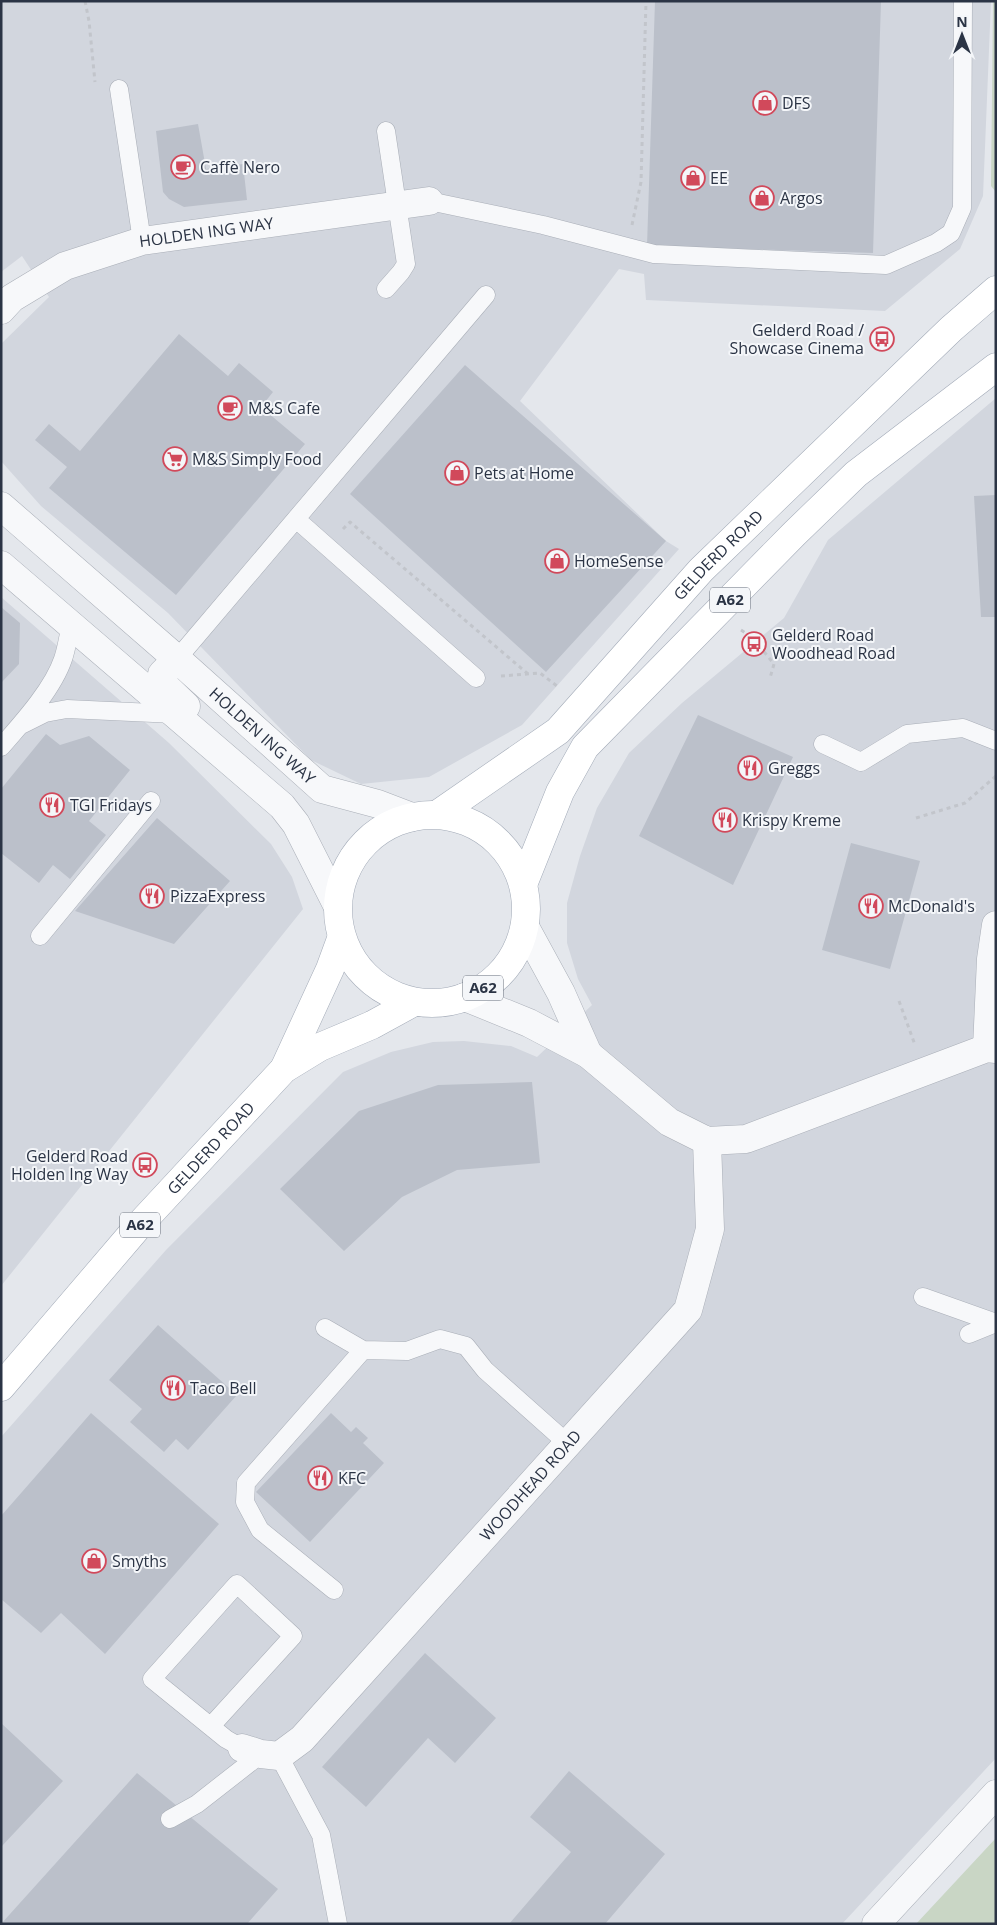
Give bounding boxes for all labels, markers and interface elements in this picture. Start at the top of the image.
north arrow [937,10,987,60]
text: N [956,12,968,31]
shop icon: DFS [752,90,778,116]
place label: DFS [782,92,811,114]
cafe icon: Caffè Nero [170,154,196,180]
place label: Caffè Nero [200,156,280,178]
shop icon: EE [680,165,706,191]
place label: EE [710,167,728,189]
shop icon: Argos [749,185,775,211]
place label: Argos [780,187,823,209]
street label: HOLDEN ING WAY [138,212,275,252]
place label: Gelderd Road / Showcase Cinema [729,319,864,359]
bus stop icon: Gelderd Road / Showcase Cinema [869,326,895,352]
cafe icon: M&S Cafe [217,395,243,421]
place label: M&S Cafe [248,397,320,419]
supermarket icon: M&S Simply Food [162,446,188,472]
place label: M&S Simply Food [192,448,322,470]
shop icon: Pets at Home [444,460,470,486]
place label: Pets at Home [474,462,574,484]
street label: GELDERD ROAD [668,505,768,605]
shop icon: HomeSense [544,548,570,574]
place label: HomeSense [574,550,663,572]
road number: A62 [710,588,750,612]
place label: Gelderd Road Woodhead Road [772,624,896,664]
bus stop icon: Gelderd Road Woodhead Road [741,631,767,657]
street label: HOLDEN ING WAY [205,682,320,789]
restaurant icon: Greggs [737,755,763,781]
place label: Greggs [768,757,820,779]
restaurant icon: TGI Fridays [39,792,65,818]
place label: TGI Fridays [70,794,152,816]
restaurant icon: Krispy Kreme [712,807,738,833]
place label: Krispy Kreme [742,809,841,831]
restaurant icon: PizzaExpress [139,883,165,909]
place label: PizzaExpress [170,885,265,907]
restaurant icon: McDonald's [858,893,884,919]
place label: McDonald's [888,895,975,917]
road number: A62 [463,976,503,1000]
street label: GELDERD ROAD [162,1097,259,1199]
place label: Gelderd Road Holden Ing Way [11,1145,129,1185]
bus stop icon: Gelderd Road Holden Ing Way [132,1152,158,1178]
road number: A62 [120,1212,160,1238]
restaurant icon: Taco Bell [160,1375,186,1401]
place label: Taco Bell [190,1377,257,1399]
street label: WOODHEAD ROAD [475,1425,586,1545]
restaurant icon: KFC [307,1465,333,1491]
place label: KFC [338,1467,366,1489]
shop icon: Smyths [81,1548,107,1574]
place label: Smyths [112,1550,167,1572]

